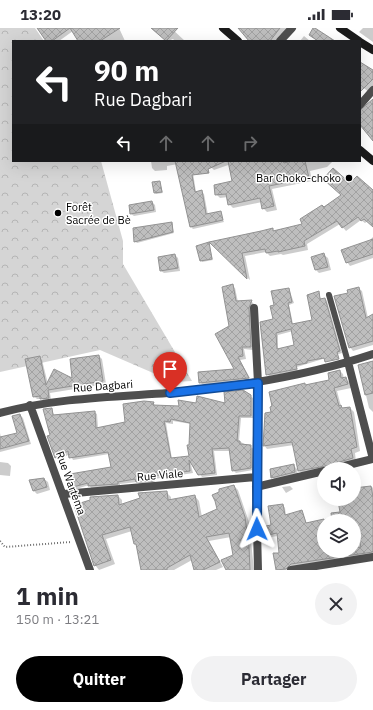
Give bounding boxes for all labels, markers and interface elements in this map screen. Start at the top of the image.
text: 13:20 [20,5,61,24]
text: 90 m [94,52,159,89]
icon: left [28,56,80,108]
text: Rue Dagbari [94,88,192,111]
icon: left [113,132,135,154]
icon: ahead [155,132,177,154]
icon: ahead [197,132,219,154]
icon: right [239,132,261,154]
place label: Bar Choko-choko [256,171,341,185]
marker: Bar Choko-choko [344,173,354,183]
place label: Forêt Sacrée de Bè [66,200,131,227]
marker: Forêt Sacrée de Bè [53,208,63,218]
pin [153,352,187,393]
icon: arrive [159,358,181,380]
street label: Rue Dagbari [73,377,133,395]
street label: Rue Wartéma [53,449,89,517]
map controls [317,462,361,558]
button: sound [317,462,361,506]
street label: Rue Viale [136,466,184,484]
position arrow [236,508,278,550]
button: layers [317,514,361,558]
text: 1 min [16,580,79,612]
button: close [315,583,357,625]
text: 150 m · 13:21 [16,611,99,628]
button: Quitter [16,656,183,702]
button: Partager [191,656,357,702]

